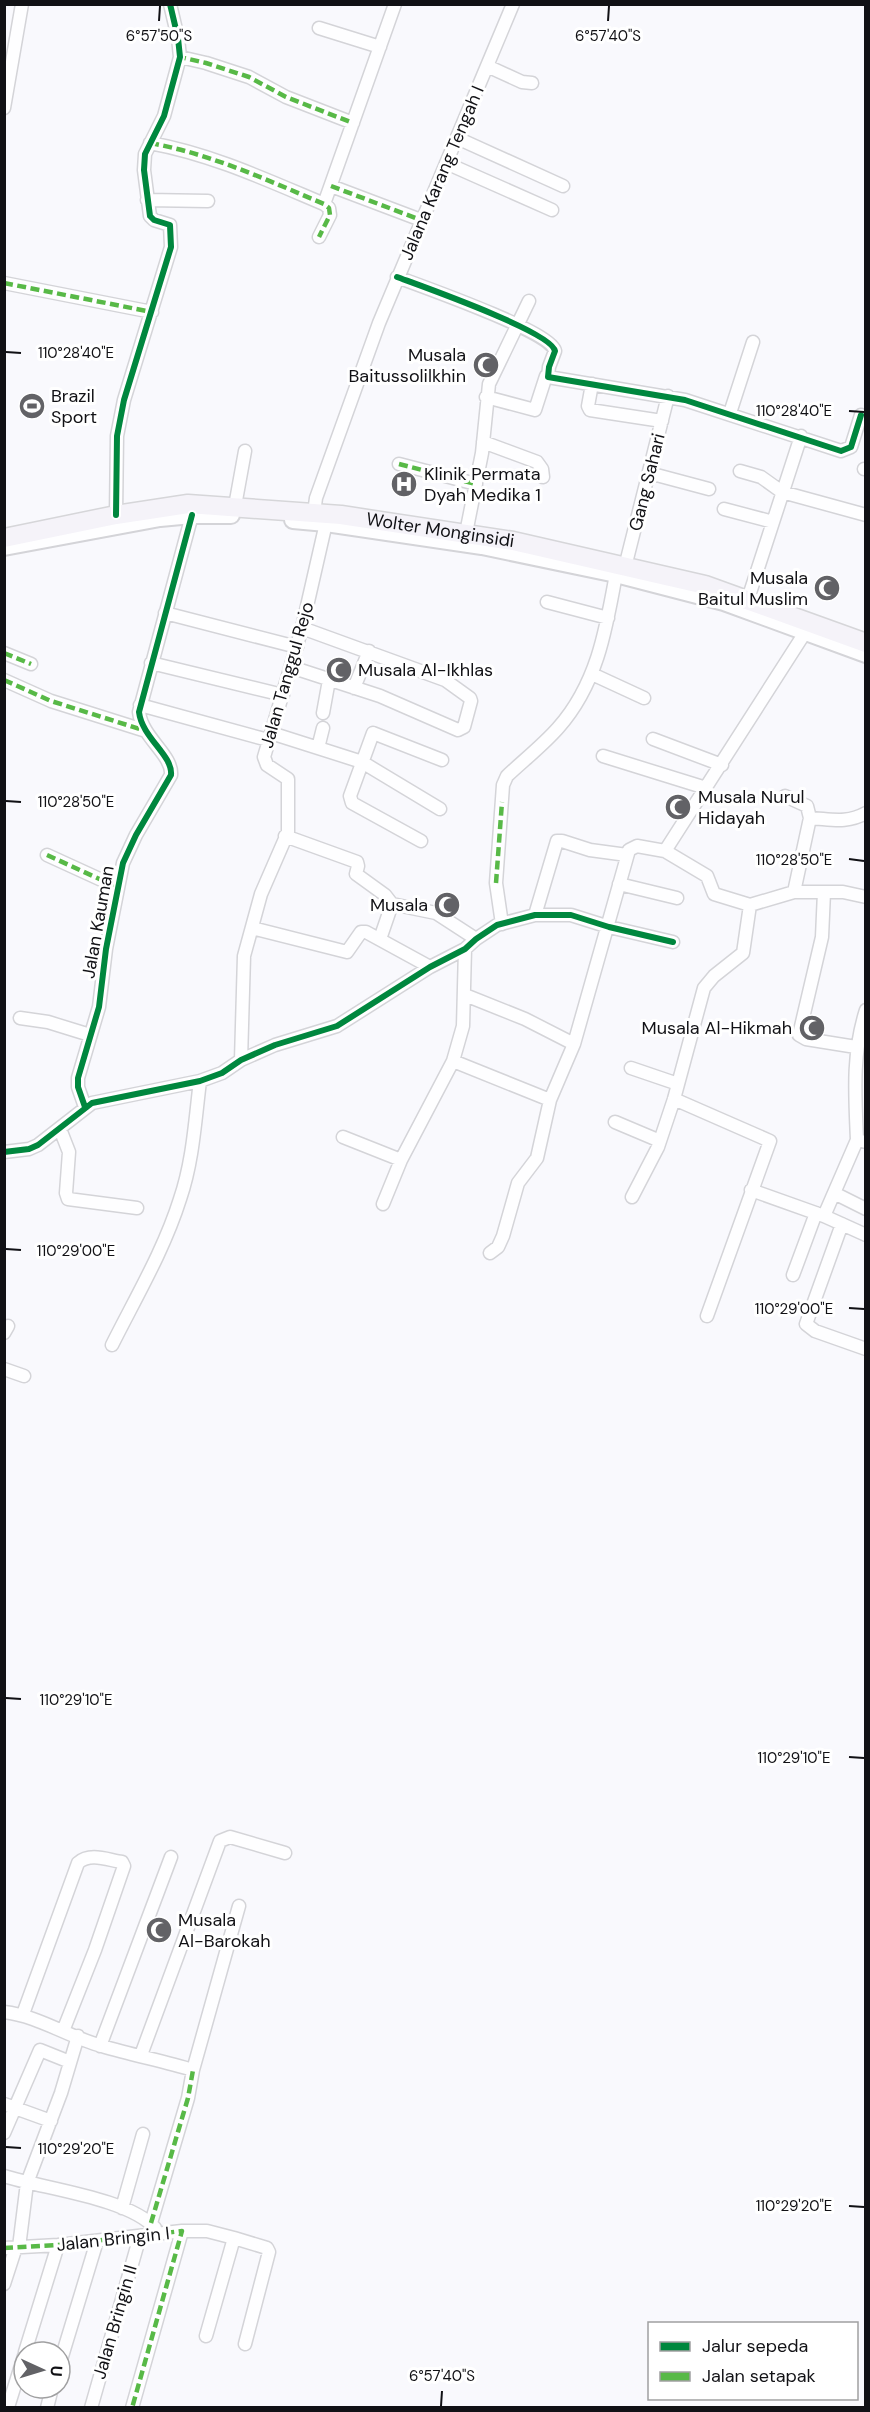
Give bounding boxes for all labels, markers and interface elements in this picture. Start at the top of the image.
text: 6°57'50"S [126,26,192,46]
text: 6°57'40"S [575,26,641,46]
street label: Jalana Karang Tengah I [394,82,490,264]
text: 110°28'40"E [38,343,114,363]
place label: Musala Baitussolilkhin [348,343,466,388]
mosque icon: Musala Baitussolilkhin [471,350,501,380]
place label: Brazil Sport [51,384,97,429]
sports icon: Brazil Sport [17,391,47,421]
text: 110°28'40"E [756,401,832,421]
street label: Gang Sahari [623,431,671,533]
place label: Klinik Permata Dyah Medika 1 [424,462,541,507]
hospital icon: Klinik Permata Dyah Medika 1 [389,469,419,499]
street label: Wolter Monginsidi [365,507,516,553]
place label: Musala Baitul Muslim [698,566,808,611]
mosque icon: Musala Baitul Muslim [812,573,842,603]
street label: Jalan Tanggul Rejo [255,599,319,751]
mosque icon: Musala Al-Ikhlas [324,655,354,685]
place label: Musala Al-Ikhlas [358,658,493,682]
place label: Musala Nurul Hidayah [698,785,805,830]
text: 110°28'50"E [38,792,114,812]
mosque icon: Musala Nurul Hidayah [663,792,693,822]
text: 110°28'50"E [756,850,832,870]
street label: Jalan Kauman [76,864,120,980]
mosque icon: Musala [432,890,462,920]
place label: Musala [370,893,428,917]
mosque icon: Musala Al-Hikmah [797,1013,827,1043]
place label: Musala Al-Hikmah [642,1016,792,1040]
text: 110°29'00"E [37,1241,115,1261]
text: 110°29'00"E [755,1299,833,1319]
text: 110°29'10"E [40,1690,112,1710]
text: 110°29'10"E [758,1748,830,1768]
place label: Musala Al-Barokah [178,1908,270,1953]
mosque icon: Musala Al-Barokah [144,1915,174,1945]
text: 110°29'20"E [38,2139,114,2159]
text: 110°29'20"E [756,2196,832,2216]
street label: Jalan Bringin I [55,2221,171,2257]
street label: Jalan Bringin II [87,2262,143,2382]
legend [648,2322,858,2400]
text: Jalur sepeda [702,2334,808,2358]
north arrow [12,2340,72,2400]
text: Jalan setapak [702,2364,816,2388]
text: U [46,2365,67,2377]
text: 6°57'40"S [409,2366,475,2386]

